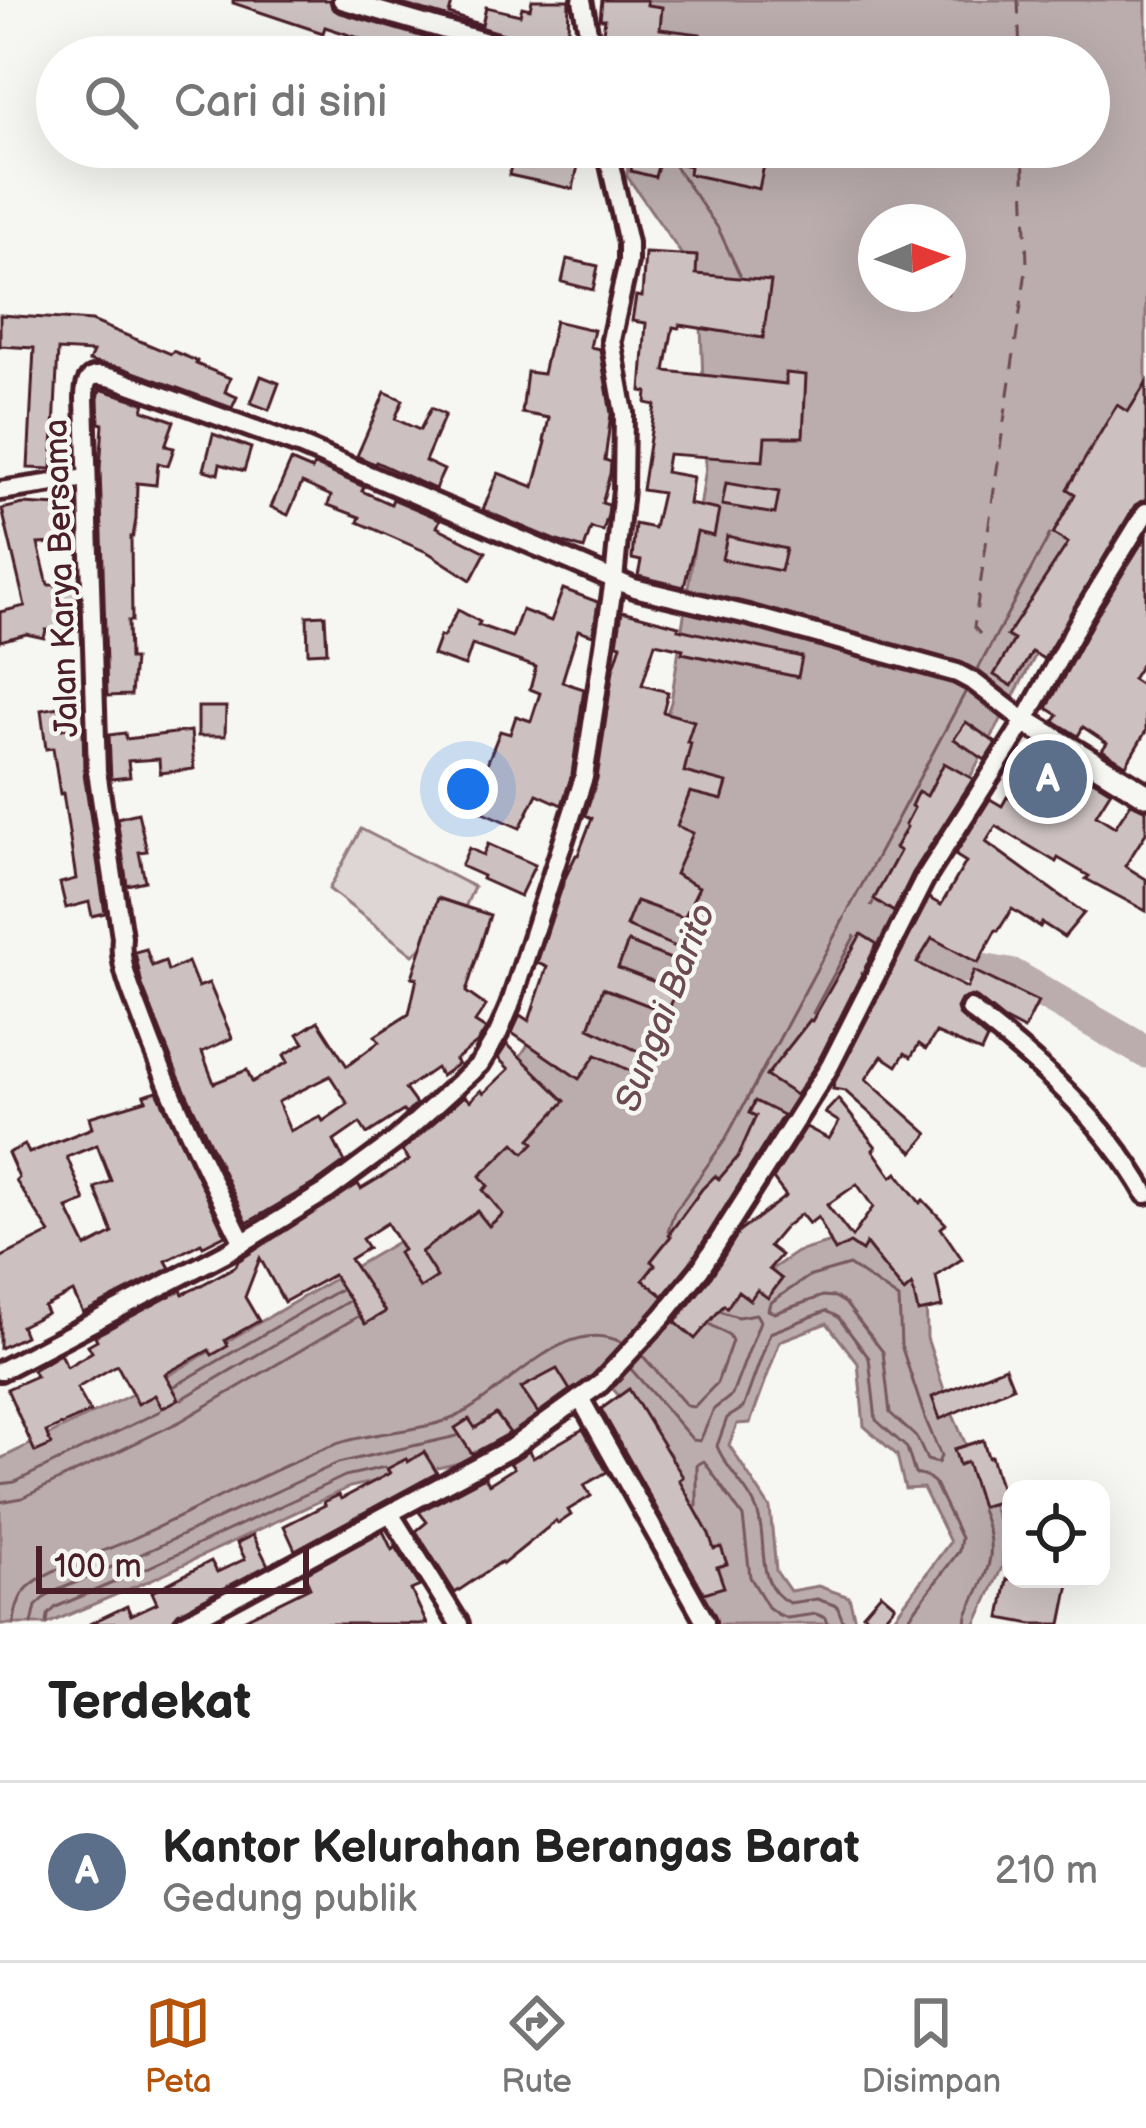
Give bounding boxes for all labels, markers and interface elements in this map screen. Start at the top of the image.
search box [36,36,1110,168]
icon: search [78,69,144,135]
text: Cari di sini [174,75,388,130]
north arrow [858,204,966,312]
street label: Jalan Karya Bersama [36,418,88,738]
pin: A [1009,734,1087,824]
your location [438,759,498,819]
water label: Sungai Barito [607,898,726,1118]
map controls [1002,1480,1110,1588]
button: locate [1002,1480,1110,1588]
scale bar [36,1540,309,1593]
text: 100 m [54,1547,142,1587]
text: Terdekat [48,1672,251,1733]
text: Kantor Kelurahan Berangas Barat [162,1821,860,1876]
text: A [75,1848,99,1895]
text: 210 m [995,1848,1098,1895]
text: Gedung publik [162,1876,416,1923]
tab: Peta [145,1990,212,2102]
tab: Rute [501,1990,572,2102]
tab: Disimpan [862,1990,1001,2102]

